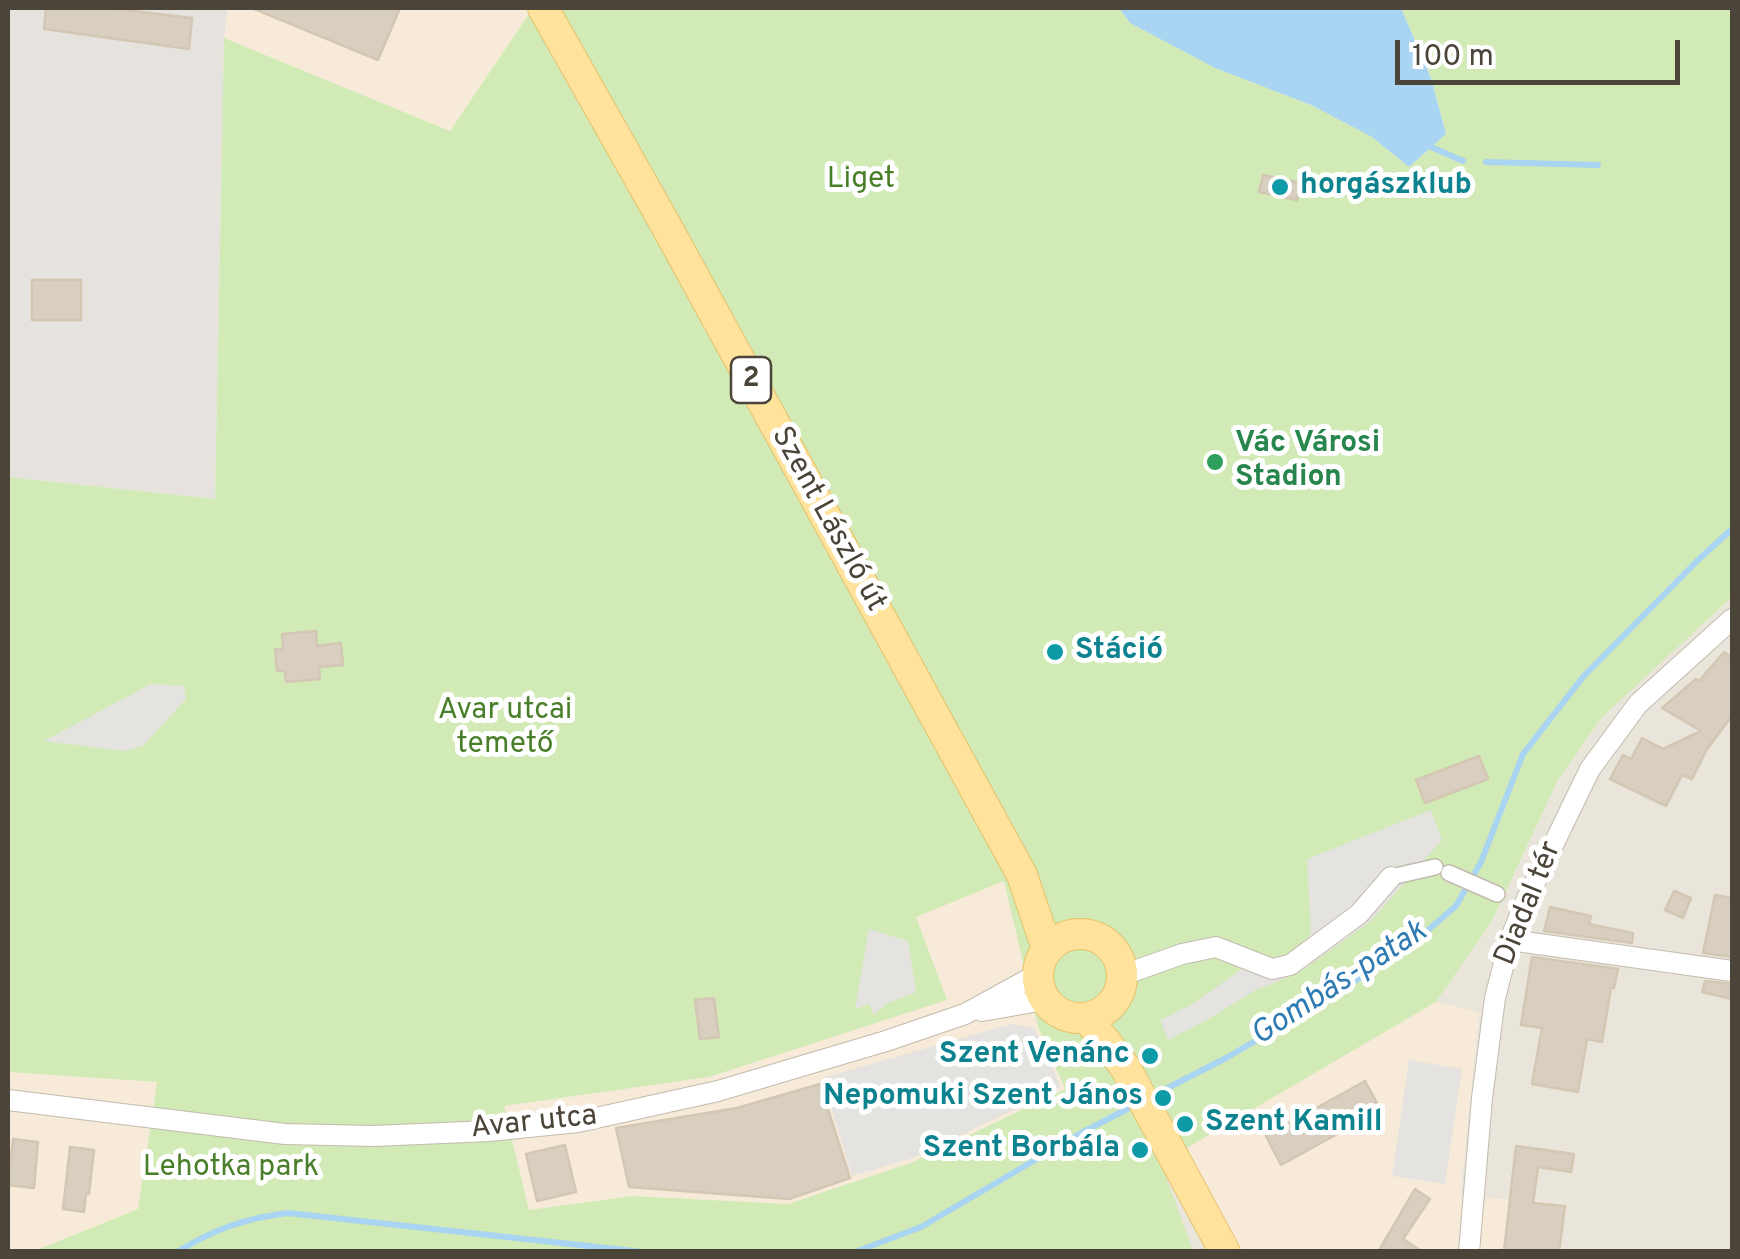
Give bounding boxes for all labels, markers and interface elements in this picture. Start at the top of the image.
scale bar [1400,20,1685,82]
text: 100 m [1412,39,1494,76]
park label: Liget [827,163,895,199]
place label: horgászklub [1300,169,1472,205]
marker: horgászklub [1269,176,1291,198]
road number: 2 [731,357,771,403]
street label: Szent László út [761,421,893,619]
place label: Vác Városi Stadion [1235,427,1380,498]
marker: Vác Városi Stadion [1204,451,1226,473]
place label: Stáció [1075,634,1163,670]
marker: Stáció [1044,641,1066,663]
park label: Avar utcai temető [438,694,572,764]
street label: Diadal tér [1489,837,1571,971]
water label: Gombás-patak [1245,914,1435,1056]
place label: Szent Venánc [939,1038,1130,1074]
marker: Szent Venánc [1139,1045,1161,1067]
place label: Nepomuki Szent János [823,1080,1143,1116]
marker: Nepomuki Szent János [1152,1087,1174,1109]
street label: Avar utca [469,1099,599,1149]
place label: Szent Kamill [1205,1106,1382,1142]
marker: Szent Kamill [1174,1113,1196,1135]
place label: Szent Borbála [923,1132,1120,1168]
marker: Szent Borbála [1129,1139,1151,1161]
park label: Lehotka park [143,1151,319,1187]

